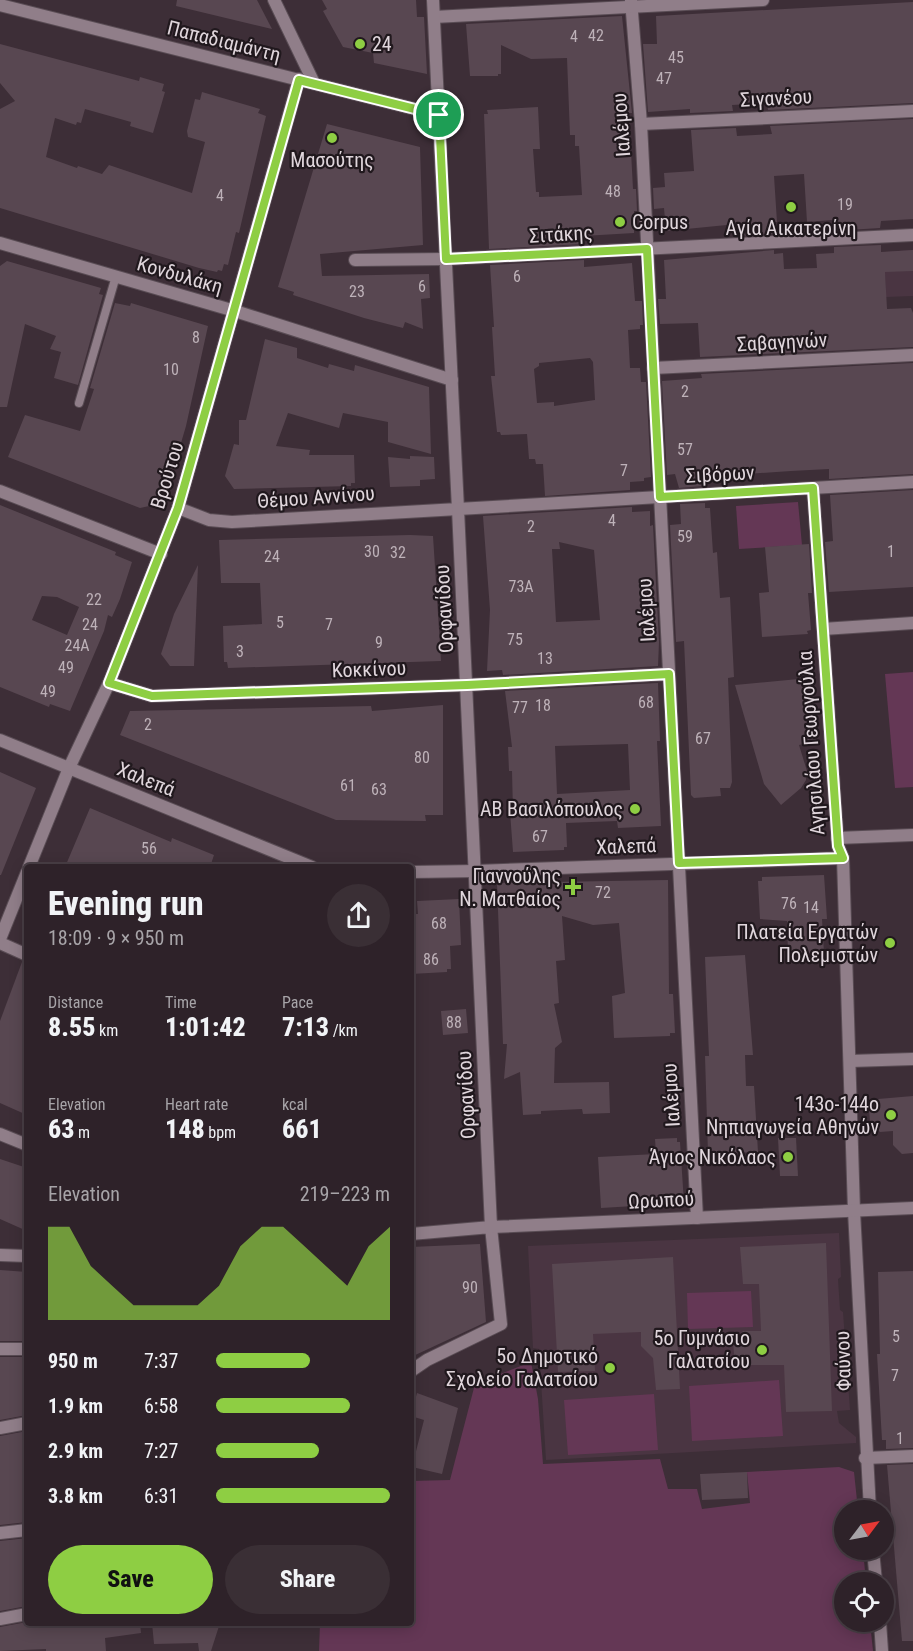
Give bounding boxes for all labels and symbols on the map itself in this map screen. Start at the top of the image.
street label: Παπαδιαμάντη [165,15,283,67]
house number: 42 [588,26,604,45]
house number: 4 [570,27,578,46]
place label: 24 [372,32,392,56]
marker: 24 [353,37,367,51]
house number: 45 [668,48,684,67]
house number: 47 [656,69,672,88]
street label: Σιγανέου [739,84,813,112]
pin [413,89,464,140]
street label: Ιαλέμου [607,92,635,158]
marker: Μασούτης [325,131,339,145]
place label: Μασούτης [290,148,374,172]
house number: 48 [605,182,621,201]
house number: 4 [216,186,224,205]
house number: 19 [837,195,853,214]
marker: Αγία Αικατερίνη [784,200,798,214]
place label: Corpus [632,210,688,234]
marker: Corpus [613,215,627,229]
place label: Αγία Αικατερίνη [726,216,856,240]
street label: Σιτάκης [529,220,593,248]
street label: Κονδυλάκη [134,251,226,299]
house number: 6 [513,267,521,286]
house number: 6 [418,277,426,296]
house number: 23 [349,282,365,301]
house number: 8 [192,328,200,347]
street label: Σαβαγηνών [736,328,828,356]
house number: 10 [163,360,179,379]
house number: 2 [681,382,689,401]
street label: Βρούτου [145,438,189,512]
house number: 57 [677,440,693,459]
street label: Σιβόρων [685,460,756,488]
house number: 7 [620,461,628,480]
street label: Θέμου Αννίνου [256,481,376,513]
house number: 4 [608,511,616,530]
house number: 2 [527,517,535,536]
house number: 59 [677,527,693,546]
house number: 30 [364,542,380,561]
house number: 1 [887,542,895,561]
house number: 32 [390,543,406,562]
house number: 24 [264,547,280,566]
street label: Ορφανίδου [430,564,458,654]
house number: 73Α [508,577,534,596]
street label: Ιαλέμου [632,578,660,642]
house number: 22 [86,590,102,609]
house number: 5 [276,613,284,632]
house number: 24 [82,615,98,634]
house number: 7 [325,615,333,634]
house number: 75 [507,630,523,649]
house number: 9 [375,633,383,652]
house number: 24Α [64,636,90,655]
house number: 3 [236,642,244,661]
house number: 13 [537,649,553,668]
street label: Αγησιλάου Γεωργούλια [793,650,829,836]
street label: Κοκκίνου [331,656,407,682]
house number: 49 [58,658,74,677]
house number: 49 [40,682,56,701]
house number: 68 [638,693,654,712]
house number: 18 [535,696,551,715]
house number: 77 [512,698,528,717]
house number: 2 [144,715,152,734]
house number: 67 [695,729,711,748]
house number: 80 [414,748,430,767]
street label: Χαλεπά [114,757,179,801]
house number: 61 [340,776,356,795]
house number: 63 [371,780,387,799]
place label: ΑΒ Βασιλόπουλος [480,797,623,821]
marker: ΑΒ Βασιλόπουλος [628,802,642,816]
house number: 67 [532,827,548,846]
street label: Χαλεπά [595,833,657,859]
house number: 56 [141,839,157,858]
place label: Γιαννούλης Ν. Ματθαίος [459,864,561,911]
marker: Γιαννούλης Ν. Ματθαίος [566,880,580,894]
house number: 72 [595,883,611,902]
house number: 76 [781,894,797,913]
house number: 14 [803,898,819,917]
house number: 68 [431,914,447,933]
place label: Πλατεία Εργατών Πολεμιστών [736,920,878,967]
marker: Πλατεία Εργατών Πολεμιστών [883,936,897,950]
house number: 86 [423,950,439,969]
house number: 88 [446,1013,462,1032]
street label: Ορφανίδου [452,1050,480,1140]
street label: Ιαλέμου [657,1063,685,1127]
place label: 143ο-144ο Νηπιαγωγεία Αθηνών [706,1092,879,1139]
marker: 143ο-144ο Νηπιαγωγεία Αθηνών [884,1108,898,1122]
place label: Άγιος Νικόλαος [649,1145,776,1169]
marker: Άγιος Νικόλαος [781,1150,795,1164]
street label: Ωρωπού [627,1186,695,1214]
house number: 90 [462,1278,478,1297]
place label: 5ο Γυμνάσιο Γαλατσίου [654,1326,750,1373]
house number: 5 [892,1327,900,1346]
street label: Φαύνου [830,1331,856,1391]
marker: 5ο Γυμνάσιο Γαλατσίου [755,1343,769,1357]
place label: 5ο Δημοτικό Σχολείο Γαλατσίου [446,1344,598,1391]
marker: 5ο Δημοτικό Σχολείο Γαλατσίου [603,1361,617,1375]
house number: 7 [891,1366,899,1385]
house number: 1 [896,1429,904,1448]
north arrow [834,1500,894,1560]

